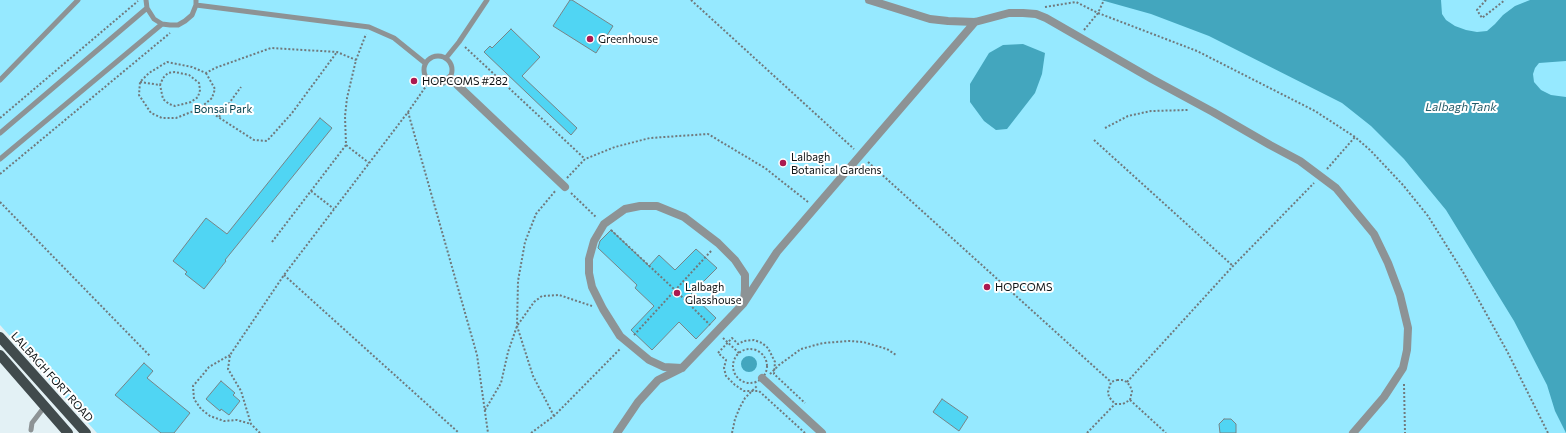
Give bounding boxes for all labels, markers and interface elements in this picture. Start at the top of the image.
place label: Greenhouse [598,32,658,46]
marker: Greenhouse [585,34,595,44]
place label: HOPCOMS #282 [422,74,508,88]
marker: HOPCOMS #282 [409,76,419,86]
water label: Lalbagh Tank [1425,100,1497,114]
park label: Bonsai Park [194,102,252,116]
place label: Lalbagh Botanical Gardens [791,150,882,176]
marker: Lalbagh Botanical Gardens [778,158,788,168]
place label: Lalbagh Glasshouse [685,280,741,306]
place label: HOPCOMS [995,280,1052,294]
marker: HOPCOMS [982,282,992,292]
marker: Lalbagh Glasshouse [672,288,682,298]
street label: LALBAGH FORT ROAD [8,329,96,425]

